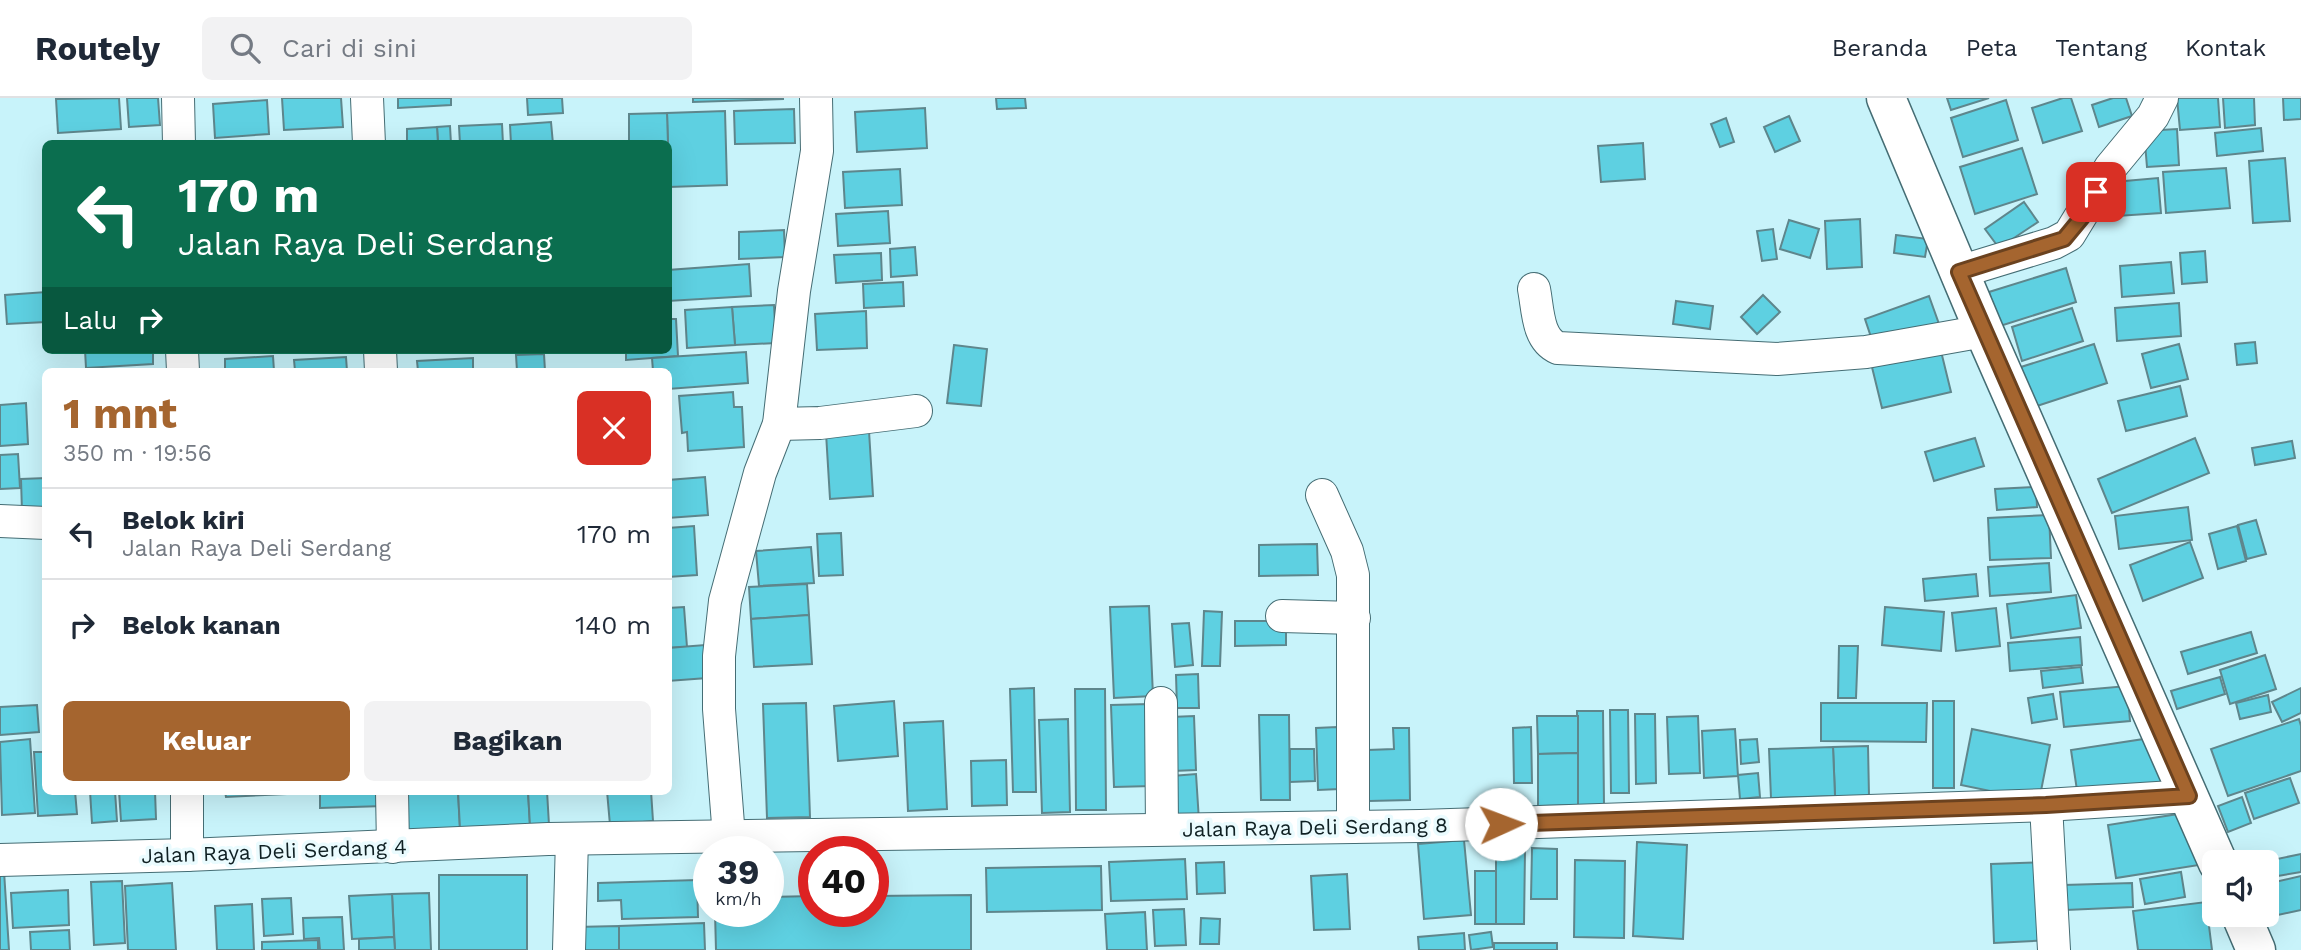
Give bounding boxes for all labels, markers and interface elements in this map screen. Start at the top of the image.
search box [202,17,692,80]
text: Routely [35,29,160,68]
icon: search [226,29,264,67]
text: Cari di sini [282,33,417,63]
text: Beranda [1832,34,1928,62]
text: Peta [1966,34,2017,62]
text: Tentang [2055,34,2147,62]
text: Kontak [2185,34,2266,62]
pin [2066,162,2126,222]
text: 170 m [178,166,319,224]
icon: left [63,168,154,259]
icon: arrive [2077,173,2115,211]
text: Jalan Raya Deli Serdang [178,225,552,263]
icon: right [131,301,169,339]
text: Lalu [63,305,117,335]
text: 1 mnt [63,389,177,438]
button: close [577,391,651,465]
text: 350 m · 19:56 [63,440,212,467]
text: Belok kiri [122,505,245,535]
icon: left [63,515,101,553]
text: 170 m [577,519,651,549]
text: Jalan Raya Deli Serdang [122,535,391,562]
icon: right [63,606,101,644]
text: Belok kanan [122,610,281,640]
text: 140 m [575,610,651,640]
button: Keluar [63,701,350,781]
button: Bagikan [364,701,651,781]
position arrow [1464,787,1538,861]
street label: Jalan Raya Deli Serdang 8 [1182,812,1448,842]
street label: Jalan Raya Deli Serdang 4 [141,834,407,868]
speed limit sign: 40 [798,836,889,927]
map controls [2202,850,2279,927]
button: sound [2202,850,2279,927]
text: 39 [717,851,760,893]
text: km/h [715,888,762,909]

